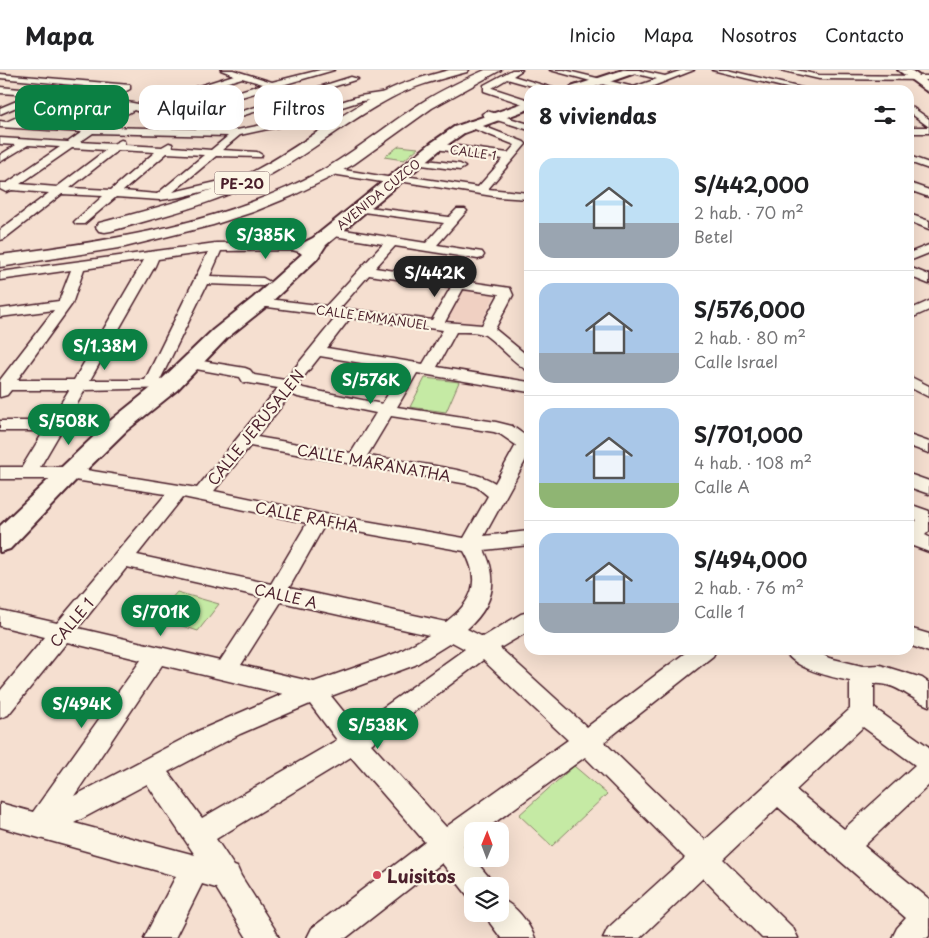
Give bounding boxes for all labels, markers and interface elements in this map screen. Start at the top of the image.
text: Mapa [25,17,94,53]
text: Inicio [569,21,616,48]
text: Mapa [644,21,693,48]
text: Nosotros [721,21,797,48]
text: Contacto [825,21,904,48]
chip: Comprar [15,85,129,130]
chip: Alquilar [139,85,244,130]
chip: Filtros [254,85,343,130]
text: 8 viviendas [539,99,657,131]
icon: filters [871,101,899,129]
street label: CALLE 1 [449,140,497,164]
street label: AVENIDA CUZCO [332,154,424,234]
text: S/442,000 [694,168,809,200]
road number: PE-20 [214,172,270,195]
icon: home [579,178,639,238]
text: 2 hab. · 70 m² [694,200,804,224]
pin: S/385K [225,218,307,260]
text: S/385K [237,222,295,246]
text: Betel [694,224,733,248]
pin: S/442K [394,256,476,298]
text: S/442K [405,260,465,284]
text: S/576,000 [694,293,805,325]
street label: CALLE EMMANUEL [315,300,431,334]
icon: home [579,303,639,363]
text: 2 hab. · 80 m² [694,325,806,349]
pin: S/1.38M [59,328,151,371]
text: S/1.38M [73,333,137,357]
text: Calle Israel [694,349,778,373]
pin: S/576K [330,362,412,405]
street label: CALLE JERUSALEN [201,364,309,490]
text: S/576K [342,367,400,391]
pin: S/508K [28,404,110,446]
text: S/508K [39,408,99,432]
text: S/701,000 [694,418,803,450]
icon: home [579,428,639,488]
street label: CALLE MARANATHA [295,437,453,487]
text: 4 hab. · 108 m² [694,450,812,474]
text: Calle A [694,474,750,498]
street label: CALLE RAFHA [253,495,361,537]
text: S/494,000 [694,543,807,575]
icon: home [579,553,639,613]
text: 2 hab. · 76 m² [694,575,804,599]
street label: CALLE A [252,577,320,613]
street label: CALLE 1 [43,592,99,652]
pin: S/701K [120,594,202,637]
text: S/701K [132,599,190,623]
text: Calle 1 [694,599,745,623]
pin: S/494K [41,686,123,729]
text: S/494K [53,691,111,715]
pin: S/538K [337,708,419,750]
text: S/538K [348,712,408,736]
north arrow [464,822,509,868]
map controls [464,822,509,922]
place label: Luisitos [387,862,456,889]
marker: Luisitos [371,869,383,881]
button: layers [464,877,509,922]

